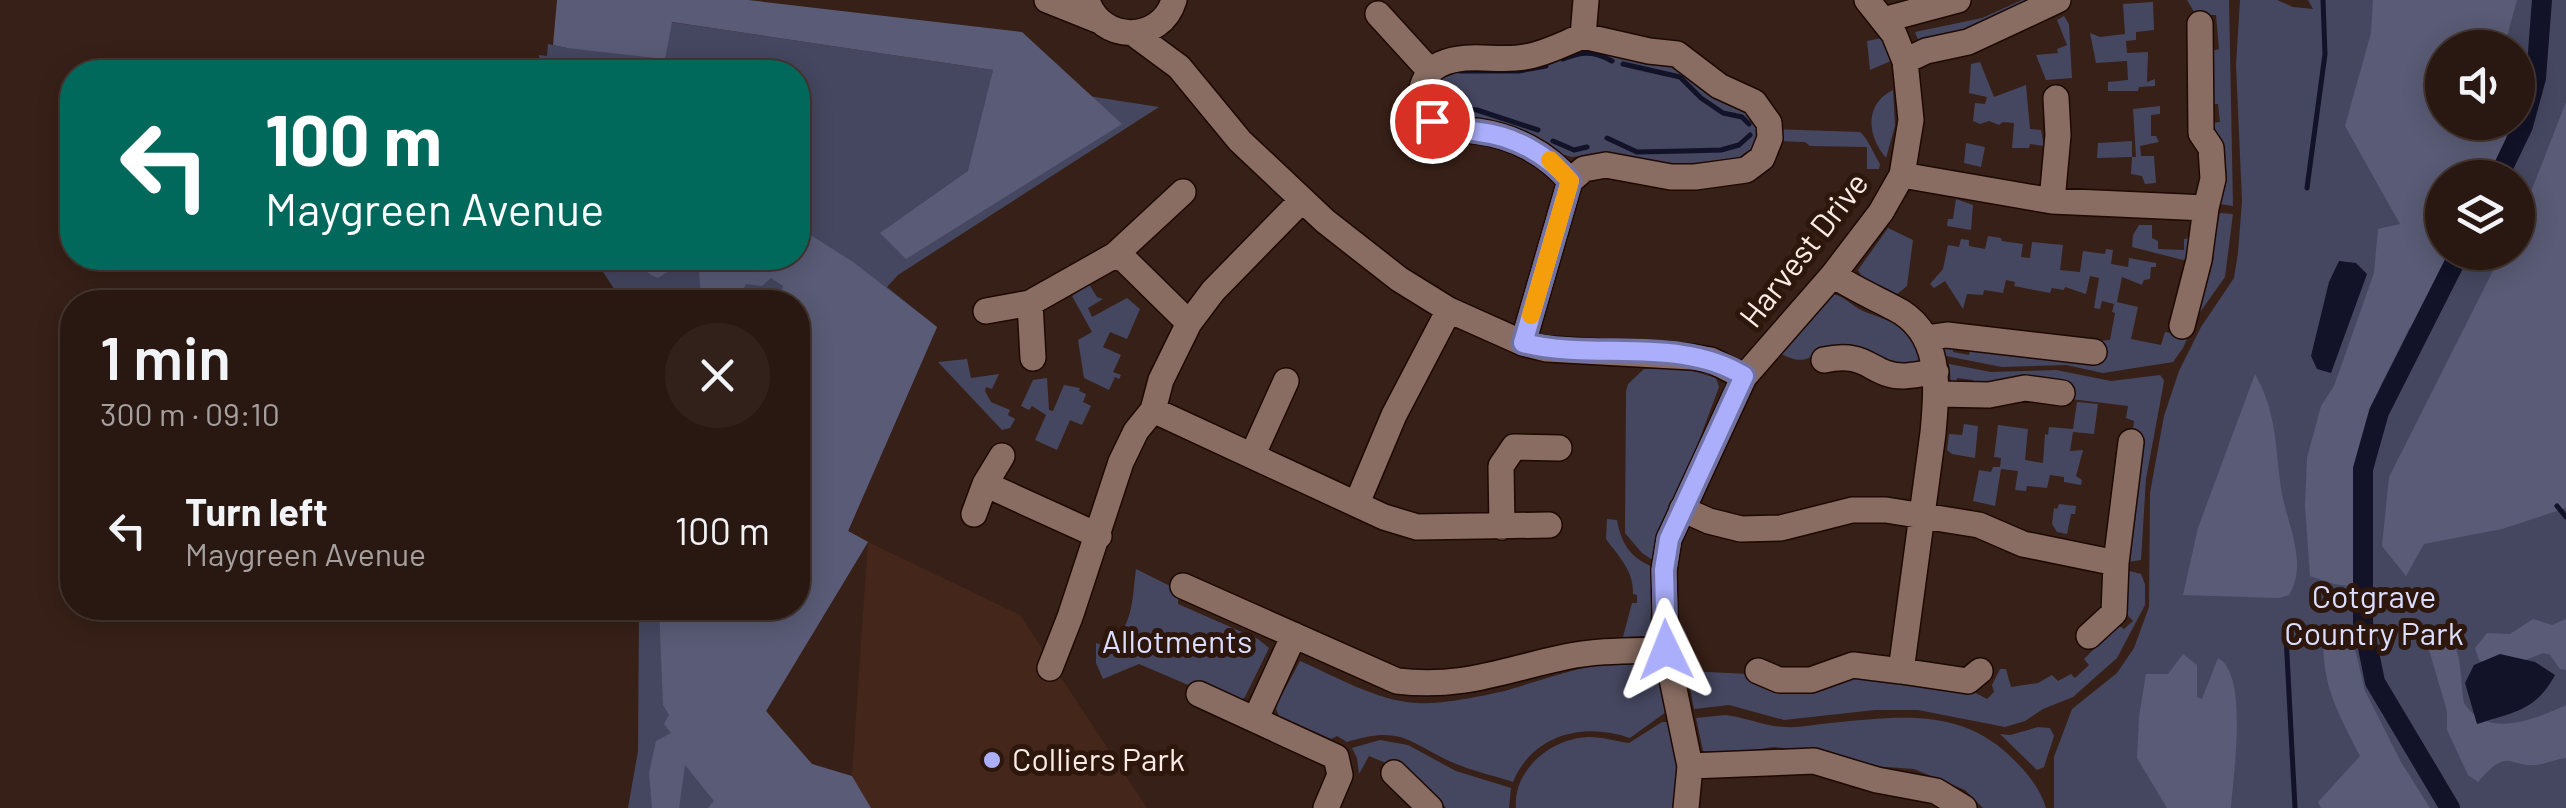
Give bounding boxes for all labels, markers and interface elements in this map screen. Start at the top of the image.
map controls [2425,30,2535,270]
button: sound [2425,30,2535,140]
pin [1390,79,1475,164]
icon: arrive [1405,94,1460,149]
text: 100 m [265,96,442,180]
icon: left [100,100,230,230]
button: layers [2425,160,2535,270]
street label: Harvest Drive [1730,164,1875,334]
text: Maygreen Avenue [265,181,604,235]
text: 1 min [100,320,231,392]
button: close [665,323,770,428]
text: 300 m · 09:10 [100,394,280,432]
text: Turn left [185,488,328,534]
icon: left [100,503,155,558]
text: 100 m [675,507,770,553]
text: Maygreen Avenue [185,534,426,572]
park label: Cotgrave Country Park [2284,576,2464,651]
position arrow [1614,598,1718,702]
park label: Allotments [1102,621,1252,659]
place label: Colliers Park [1012,739,1185,777]
marker: Colliers Park [981,749,1003,771]

